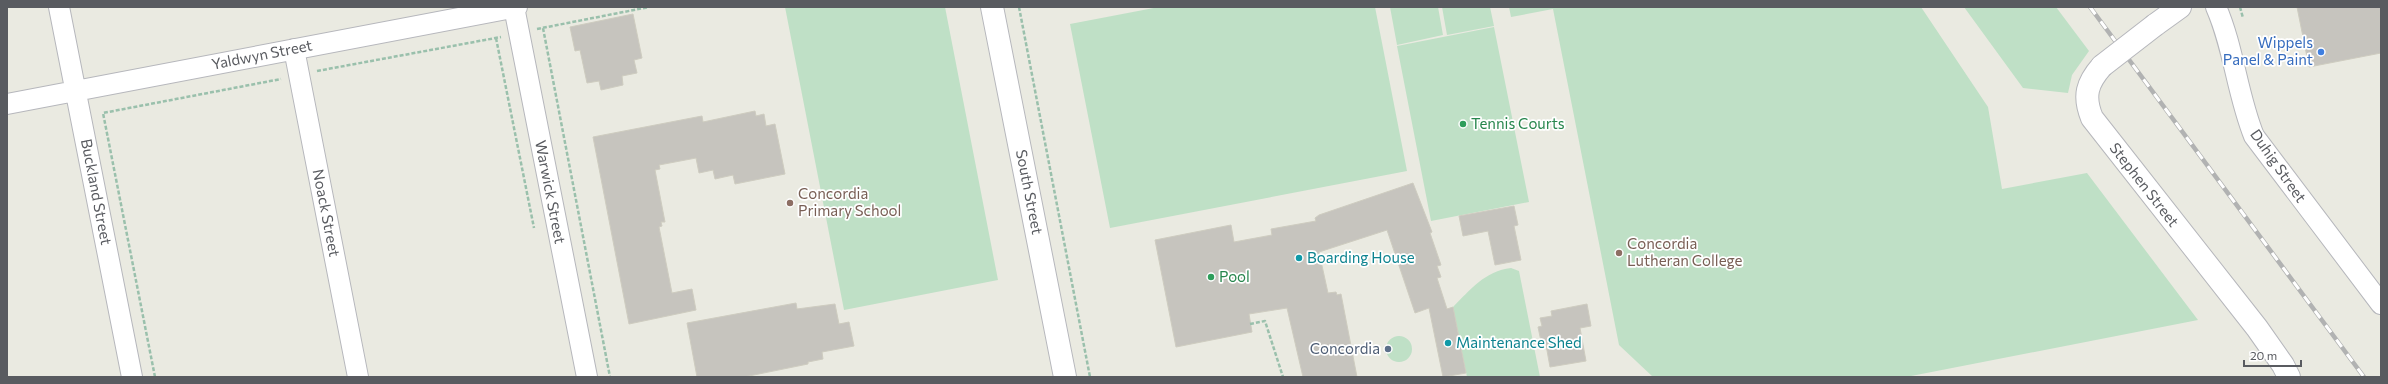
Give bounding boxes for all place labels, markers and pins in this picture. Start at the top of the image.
place label: Wippels Panel & Paint [2223,33,2313,68]
marker: Wippels Panel & Paint [2316,47,2326,57]
place label: Tennis Courts [1471,114,1565,132]
marker: Tennis Courts [1458,119,1468,129]
place label: Concordia Primary School [798,184,901,219]
marker: Concordia Primary School [785,198,795,208]
place label: Concordia Lutheran College [1627,234,1743,269]
place label: Boarding House [1307,248,1415,266]
marker: Concordia Lutheran College [1614,248,1624,258]
marker: Boarding House [1294,253,1304,263]
place label: Pool [1219,267,1250,285]
marker: Pool [1206,272,1216,282]
place label: Maintenance Shed [1456,333,1582,351]
marker: Maintenance Shed [1443,338,1453,348]
place label: Concordia [1310,339,1380,357]
marker: Concordia [1383,344,1393,354]

